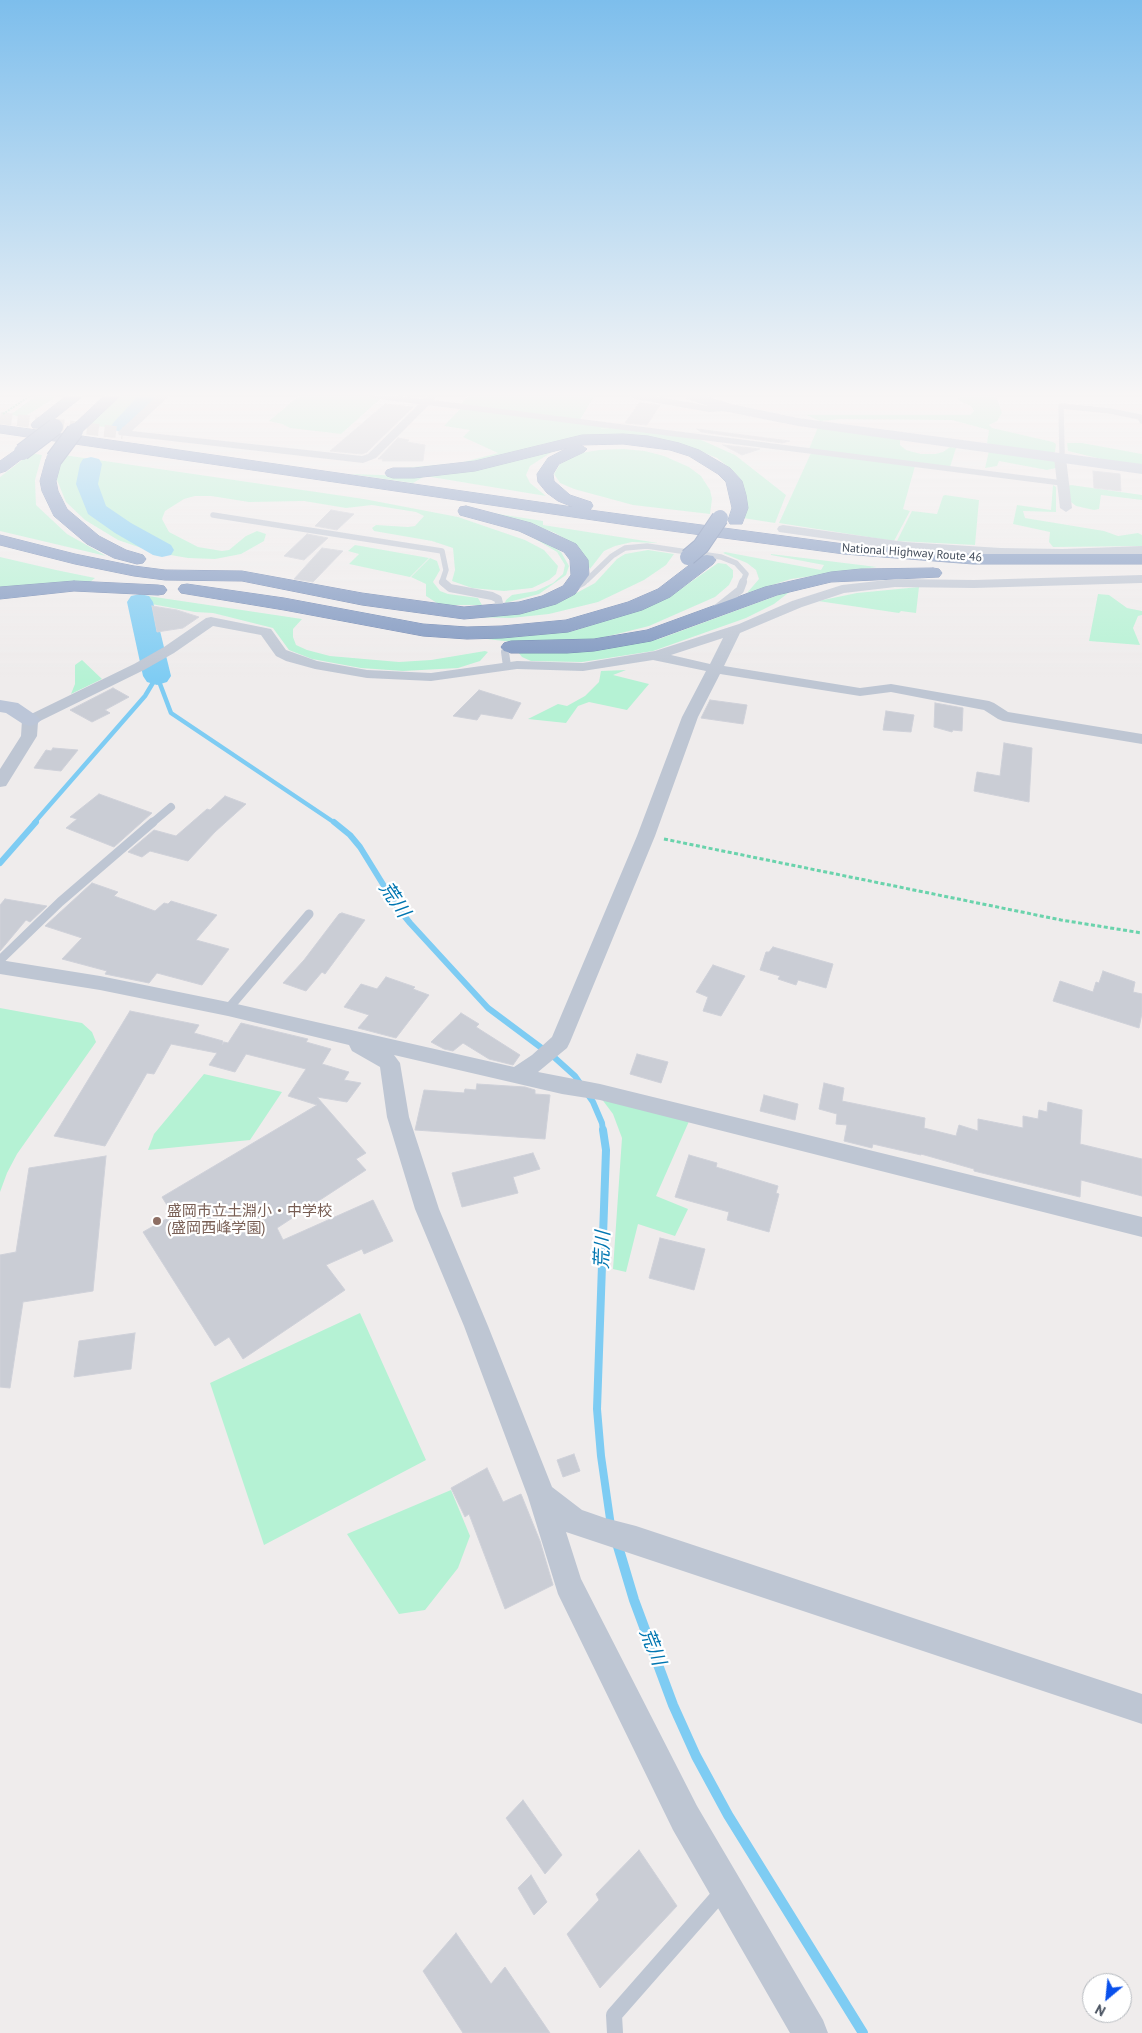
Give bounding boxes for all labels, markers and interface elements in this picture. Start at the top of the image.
street label: National Highway Route 46 [841,541,983,565]
water label: 荒川 [374,878,414,922]
place label: 盛岡市立土淵小・中学校 (盛岡西峰学園) [167,1203,332,1238]
marker: 盛岡市立土淵小・中学校 (盛岡西峰学園) [151,1215,163,1227]
water label: 荒川 [591,1231,615,1269]
water label: 荒川 [634,1625,670,1669]
north arrow [1082,1973,1132,2023]
text: N [1092,2000,1109,2020]

